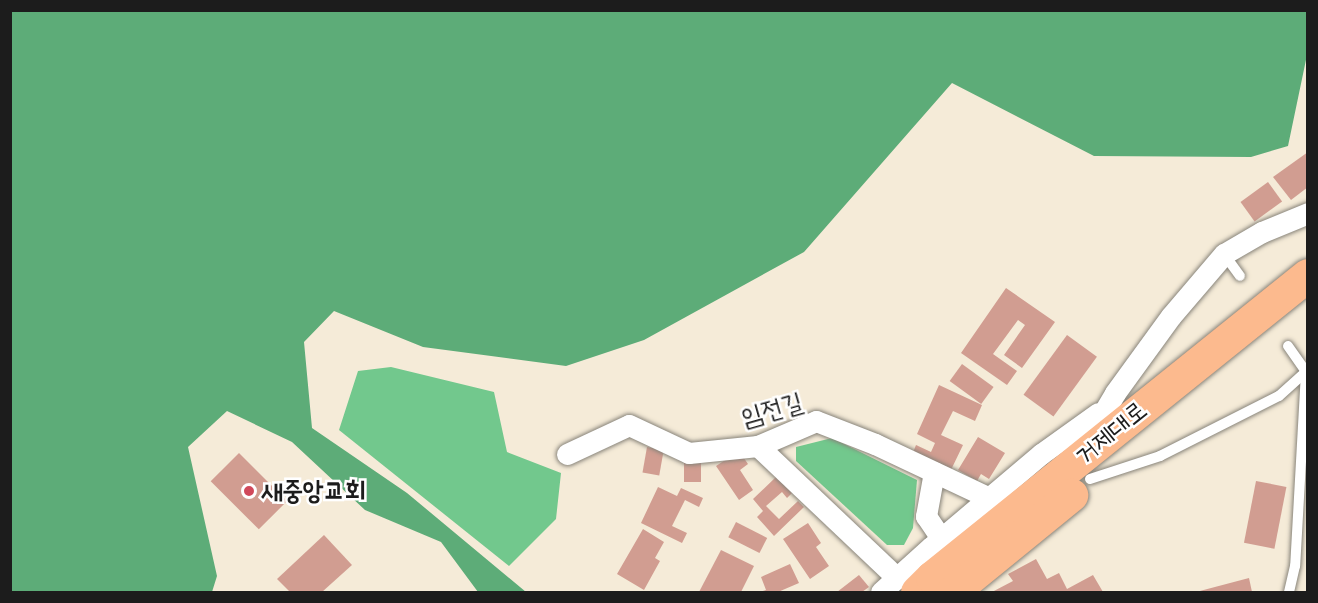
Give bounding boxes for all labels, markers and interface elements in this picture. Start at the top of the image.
street label: 임전길 [738,386,806,434]
street label: 거제대로 [1069,395,1153,471]
place label: 새중앙교회 [261,475,366,507]
marker: 새중앙교회 [242,484,256,498]

